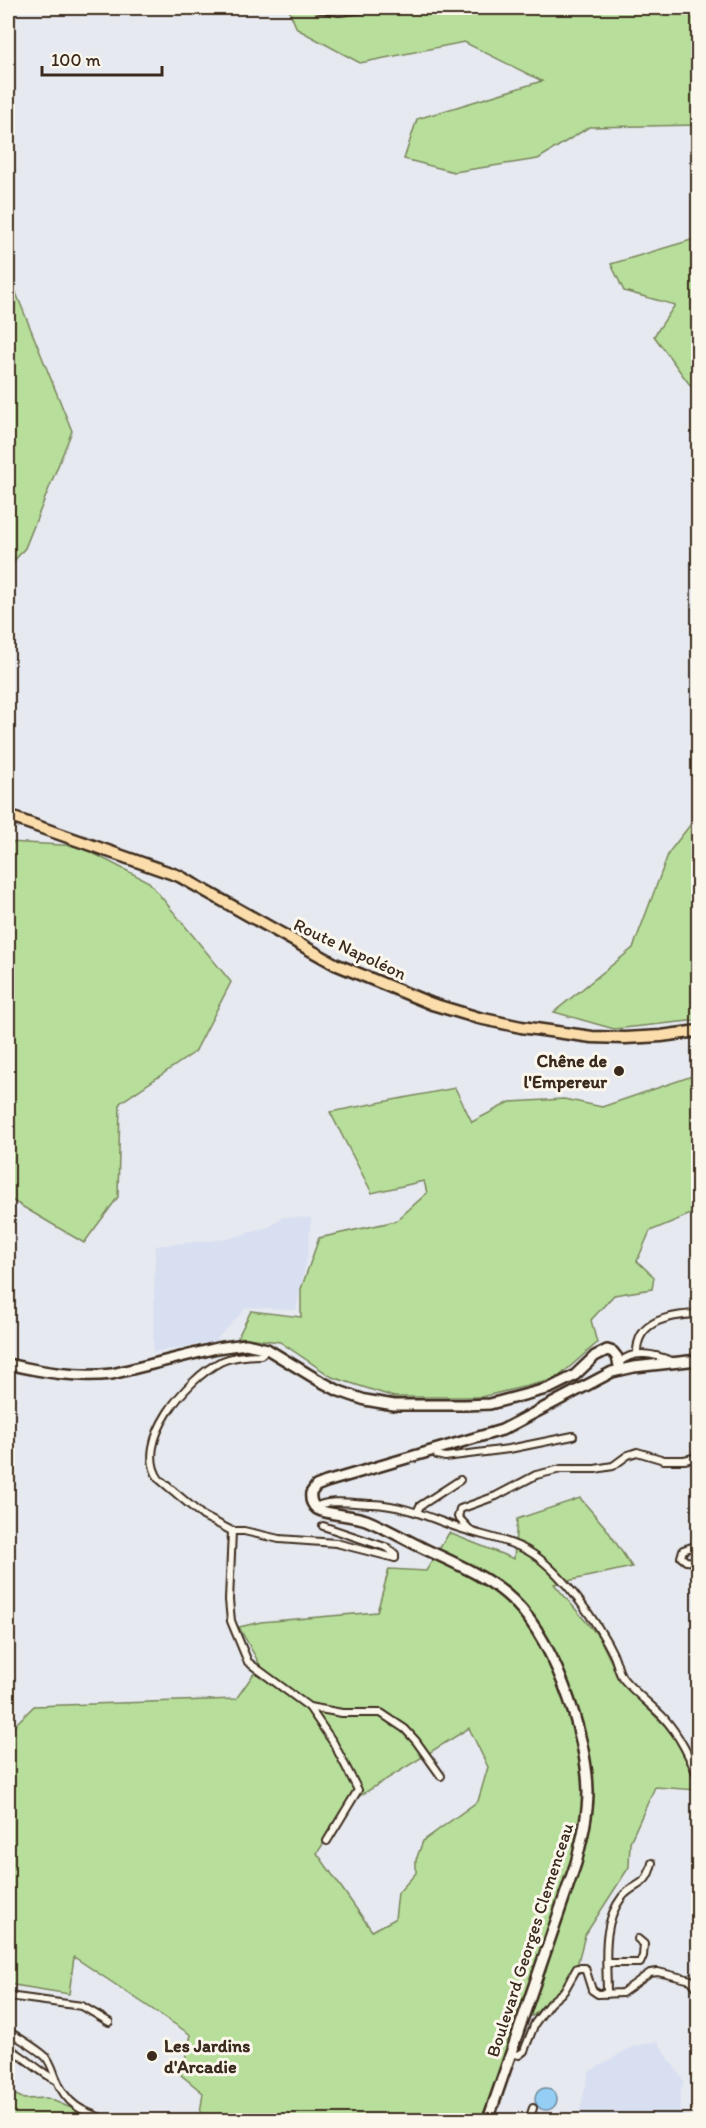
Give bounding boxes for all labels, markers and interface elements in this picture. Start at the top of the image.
scale bar [42,39,162,77]
text: 100 m [51,49,101,71]
street label: Route Napoléon [290,913,410,985]
place label: Chêne de l'Empereur [524,1050,608,1093]
marker: Chêne de l'Empereur [612,1064,626,1078]
street label: Boulevard Georges Clemenceau [482,1820,578,2060]
place label: Les Jardins d'Arcadie [164,2035,250,2078]
marker: Les Jardins d'Arcadie [145,2049,159,2063]

